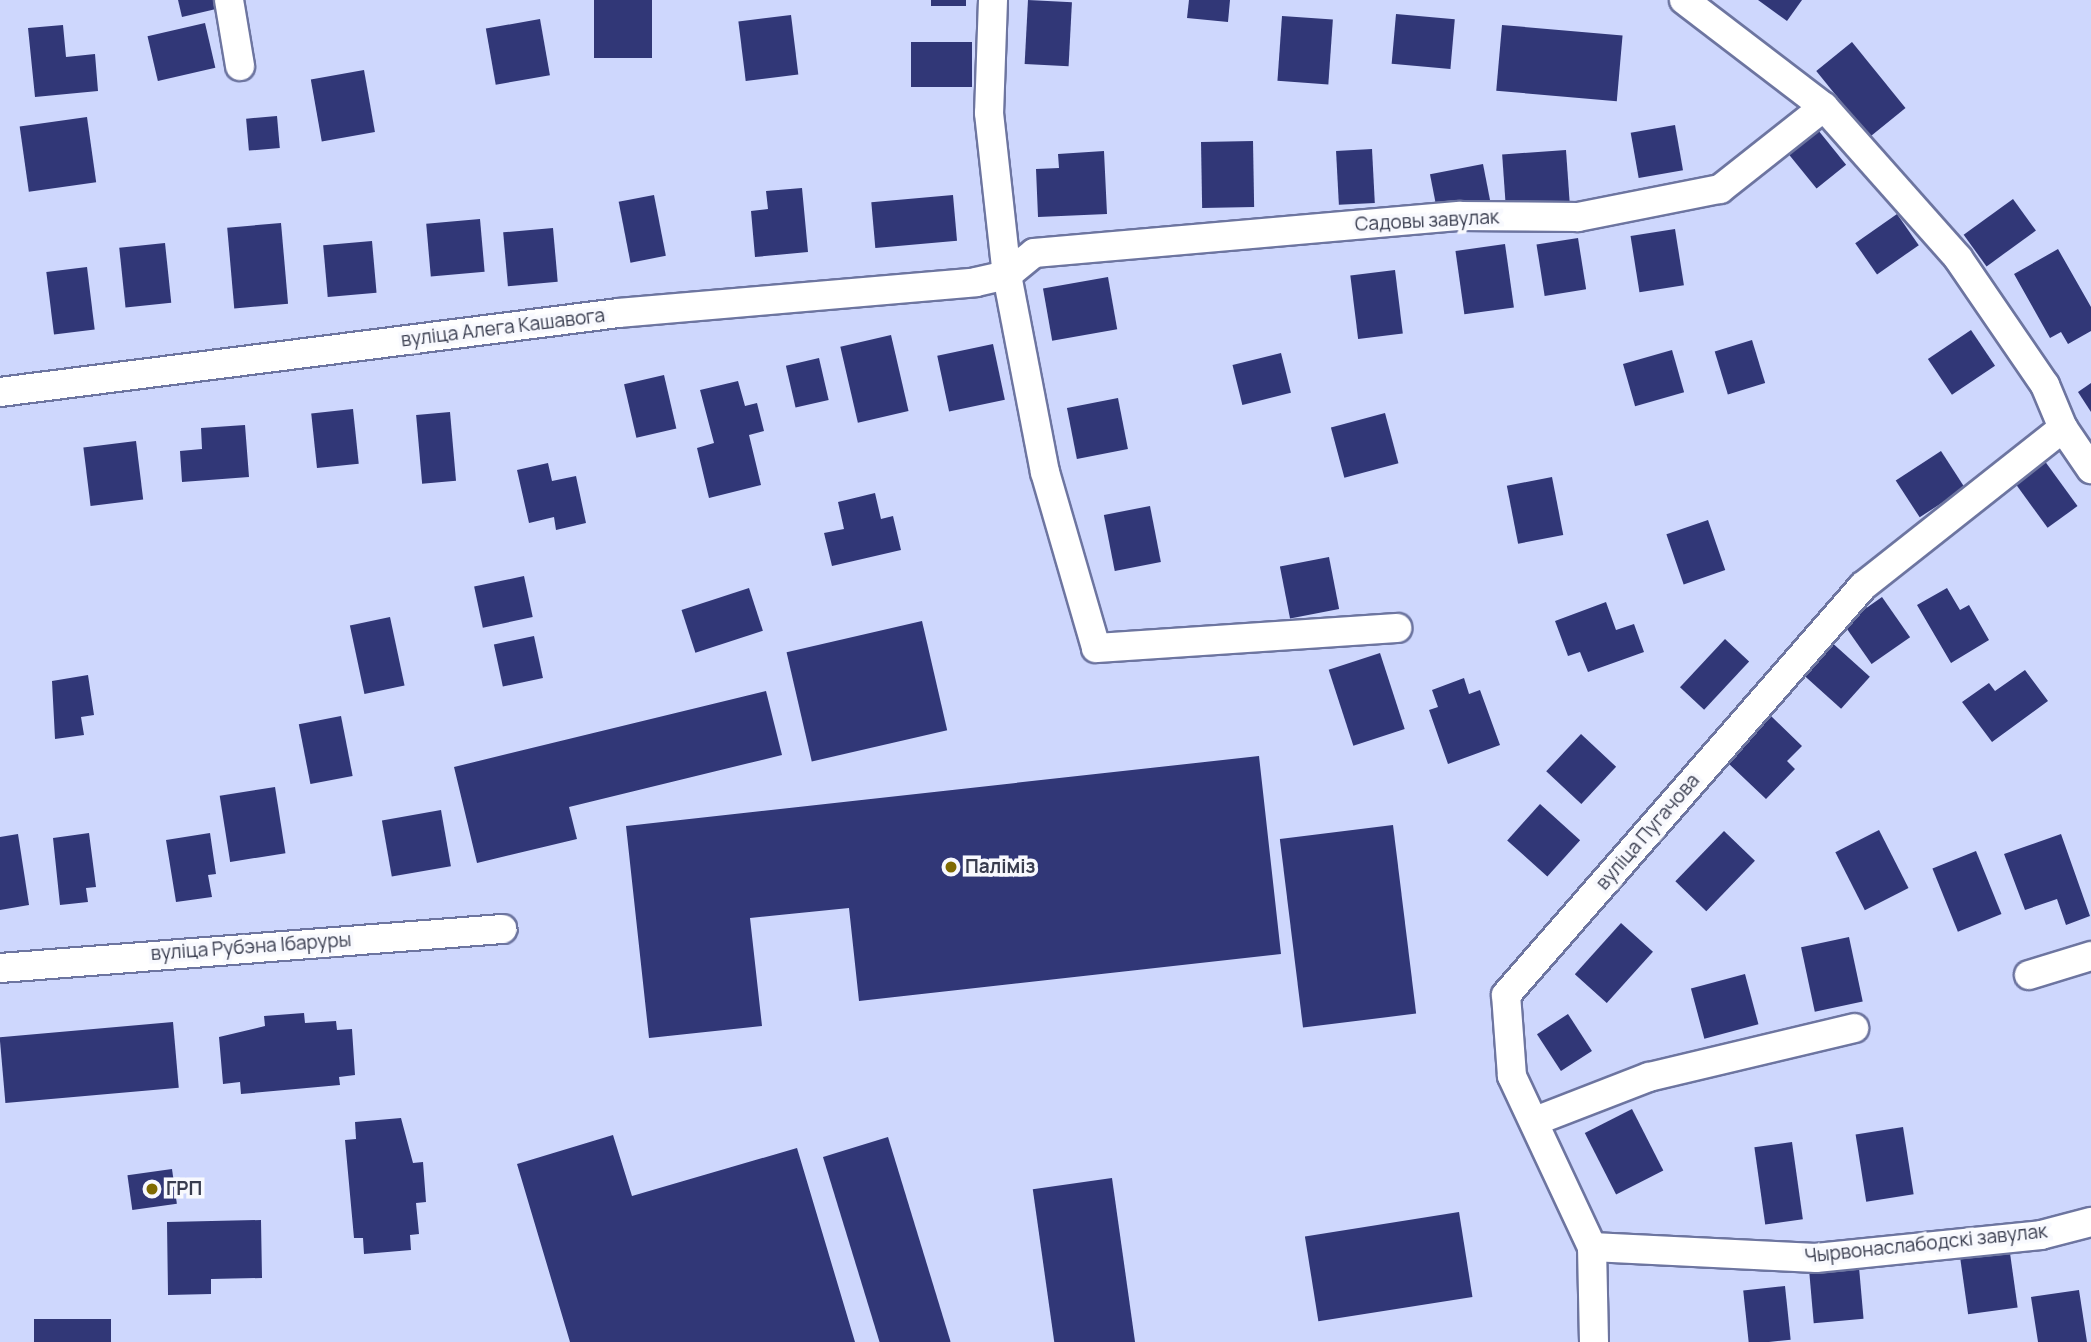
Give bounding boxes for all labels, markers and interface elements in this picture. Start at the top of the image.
street label: Садовы завулак [1354,206,1500,236]
street label: вуліца Алега Кашавога [400,304,606,352]
street label: вуліца Пугачова [1592,770,1704,894]
place label: Паліміз [965,856,1035,878]
marker: Паліміз [943,859,959,875]
street label: вуліца Рубэна Ібаруры [150,929,352,965]
place label: ГРП [166,1178,202,1200]
marker: ГРП [144,1181,160,1197]
street label: Чырвонаслабодскі завулак [1804,1220,2048,1268]

